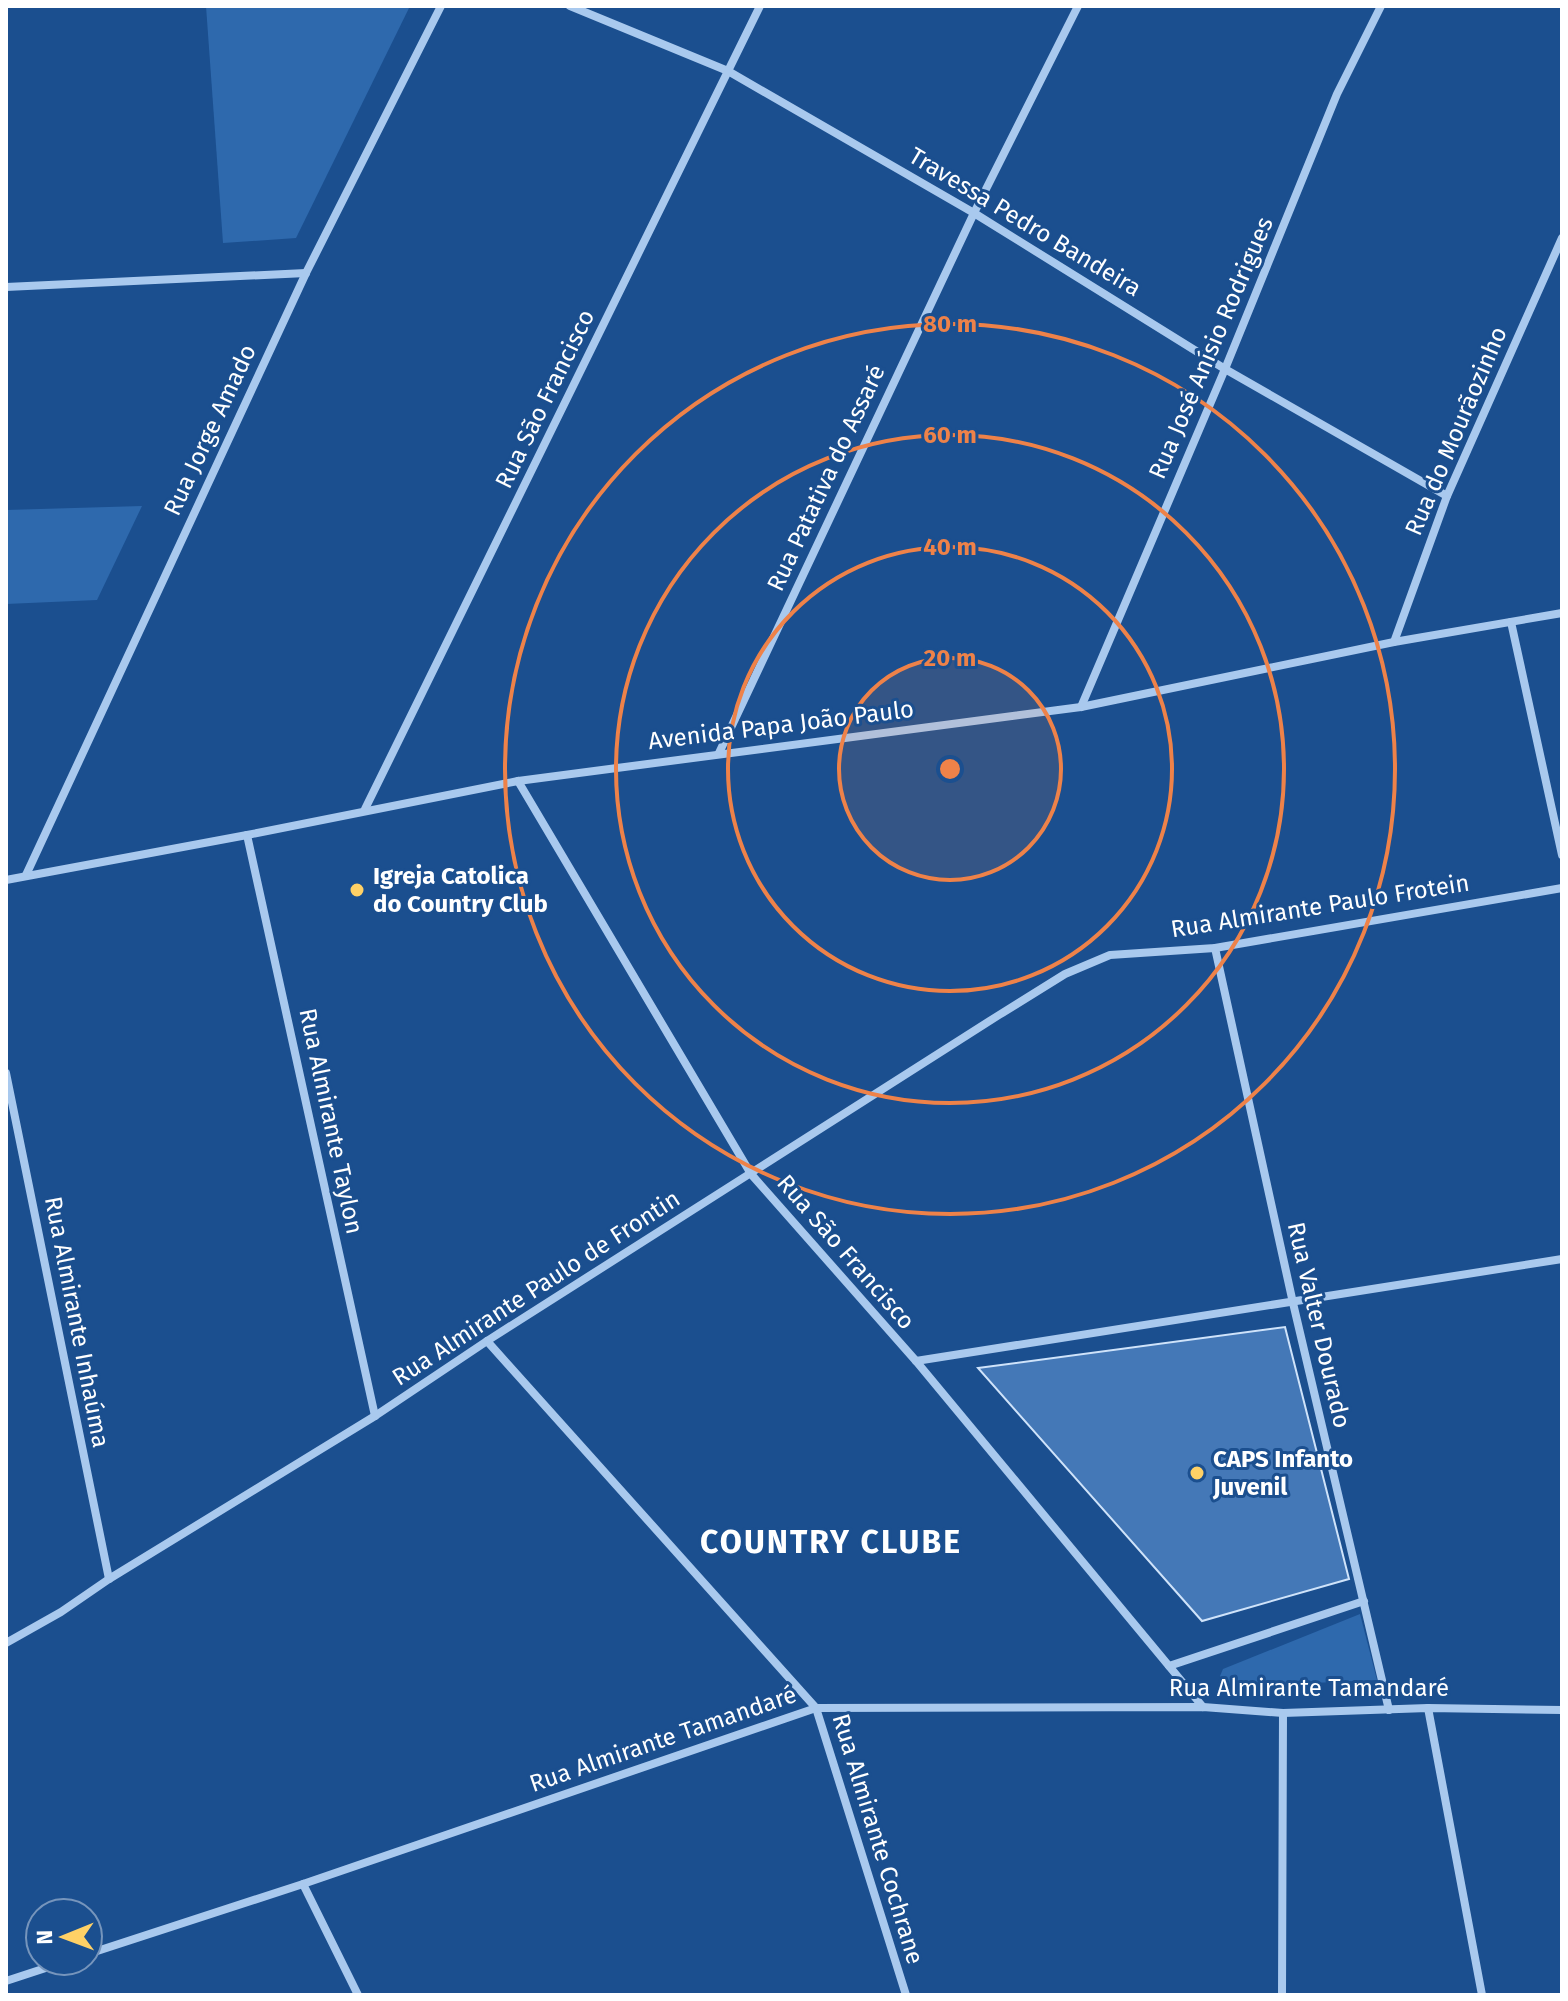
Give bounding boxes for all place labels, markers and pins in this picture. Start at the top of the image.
centre of rings [936,755,964,783]
place label: Igreja Catolica do Country Club [373,862,548,918]
marker: Igreja Catolica do Country Club [348,881,366,899]
place label: CAPS Infanto Juvenil [1212,1445,1353,1501]
marker: CAPS Infanto Juvenil [1188,1464,1206,1482]

